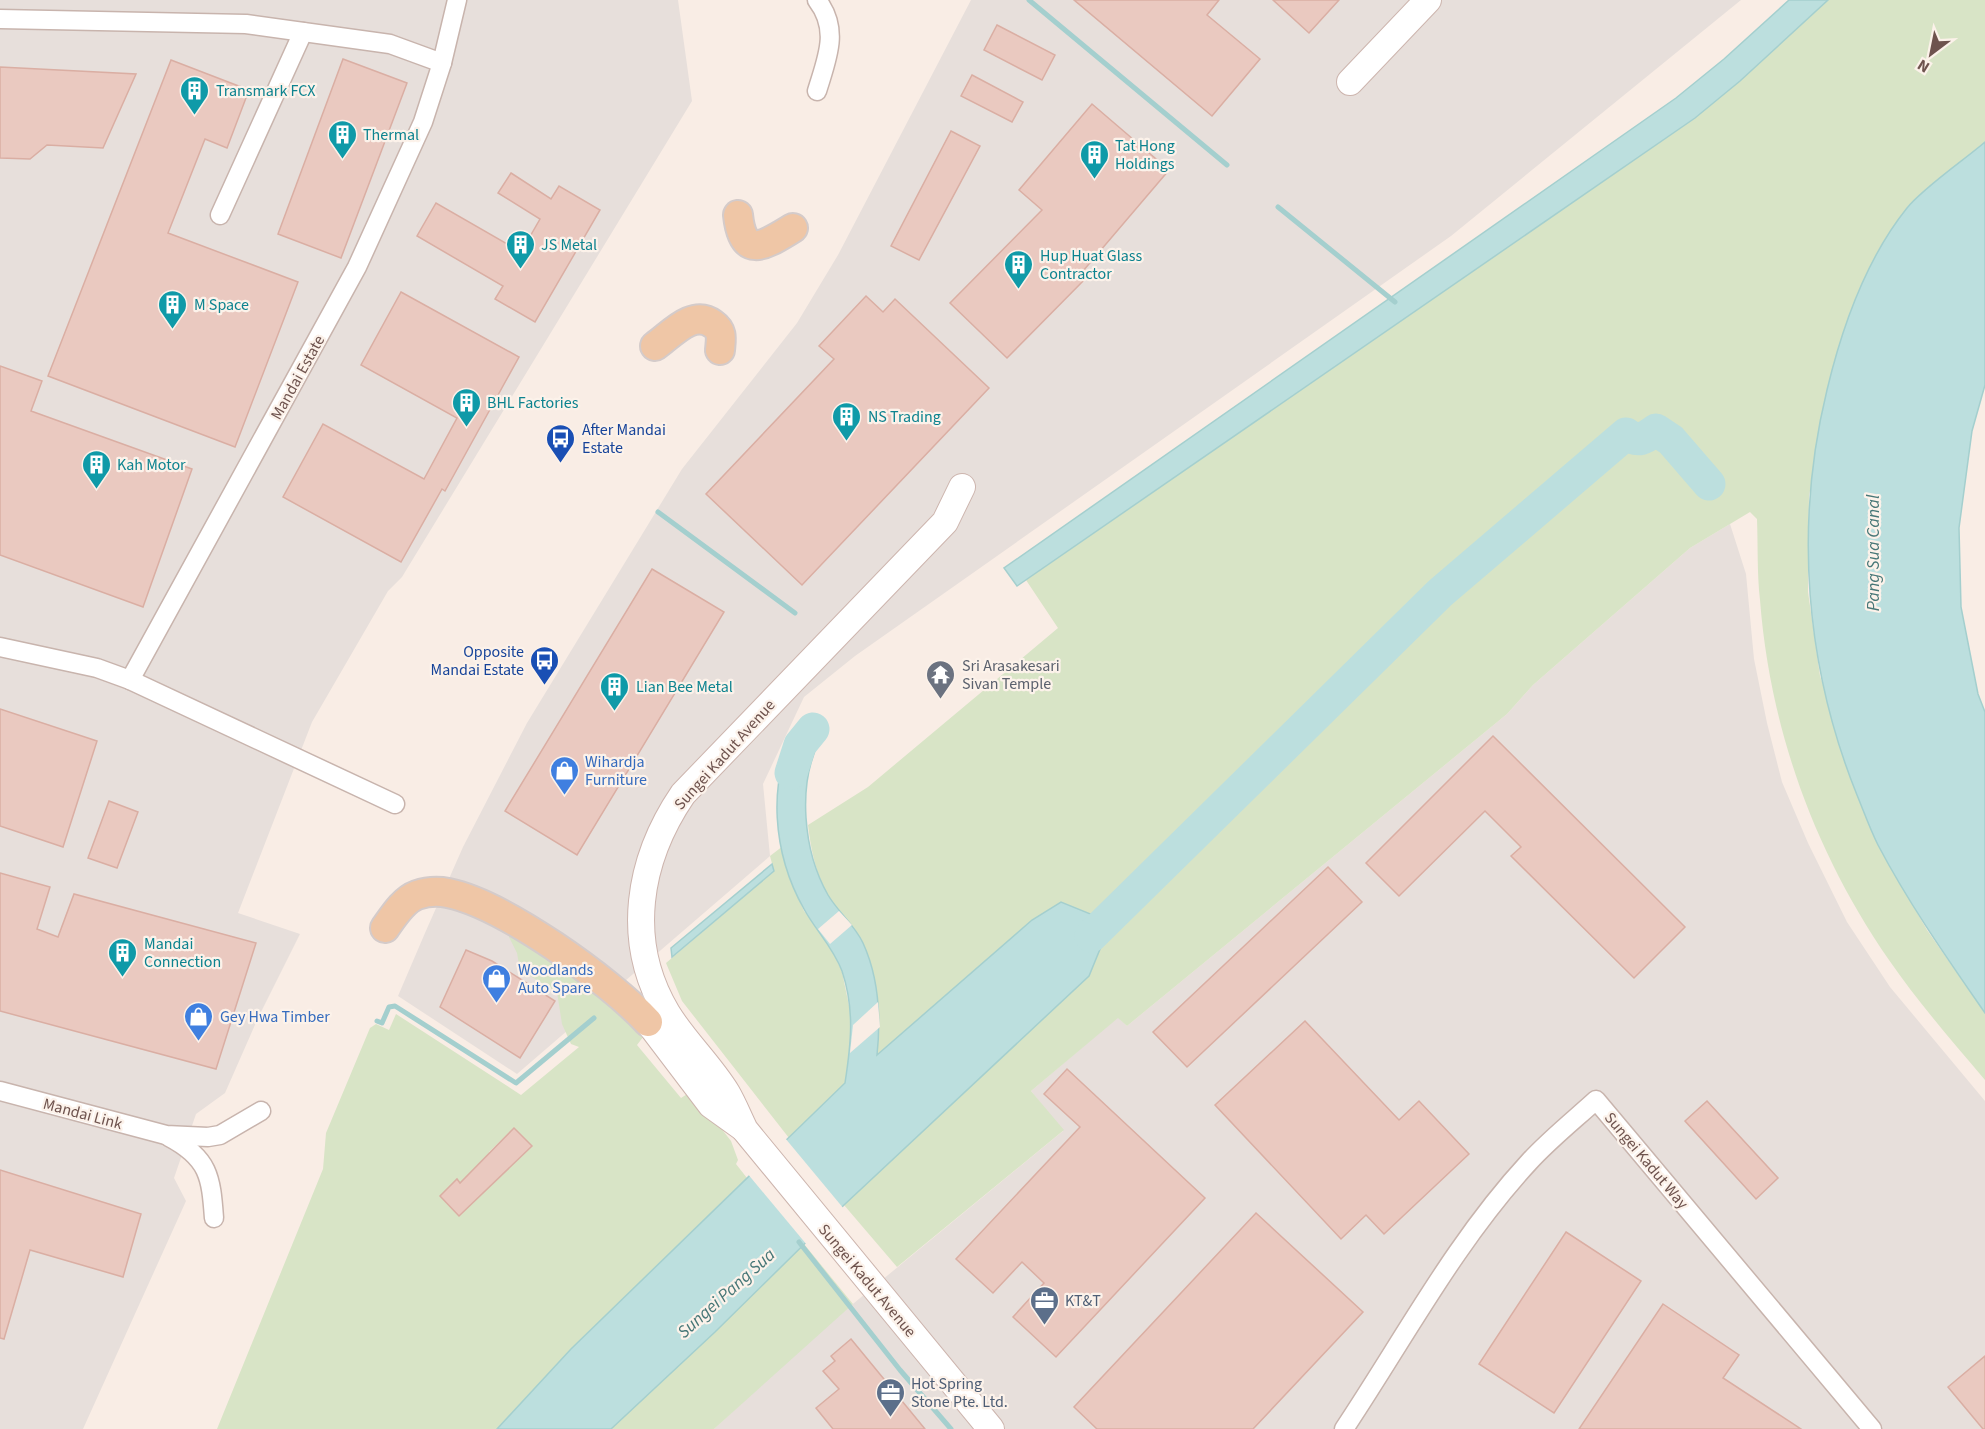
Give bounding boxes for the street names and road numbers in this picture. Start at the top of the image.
street label: Mandai Estate [266,331,330,424]
street label: Sungei Kadut Avenue [669,695,780,815]
street label: Mandai Link [41,1093,125,1135]
street label: Sungei Kadut Way [1599,1107,1694,1214]
street label: Sungei Kadut Avenue [813,1219,921,1342]

